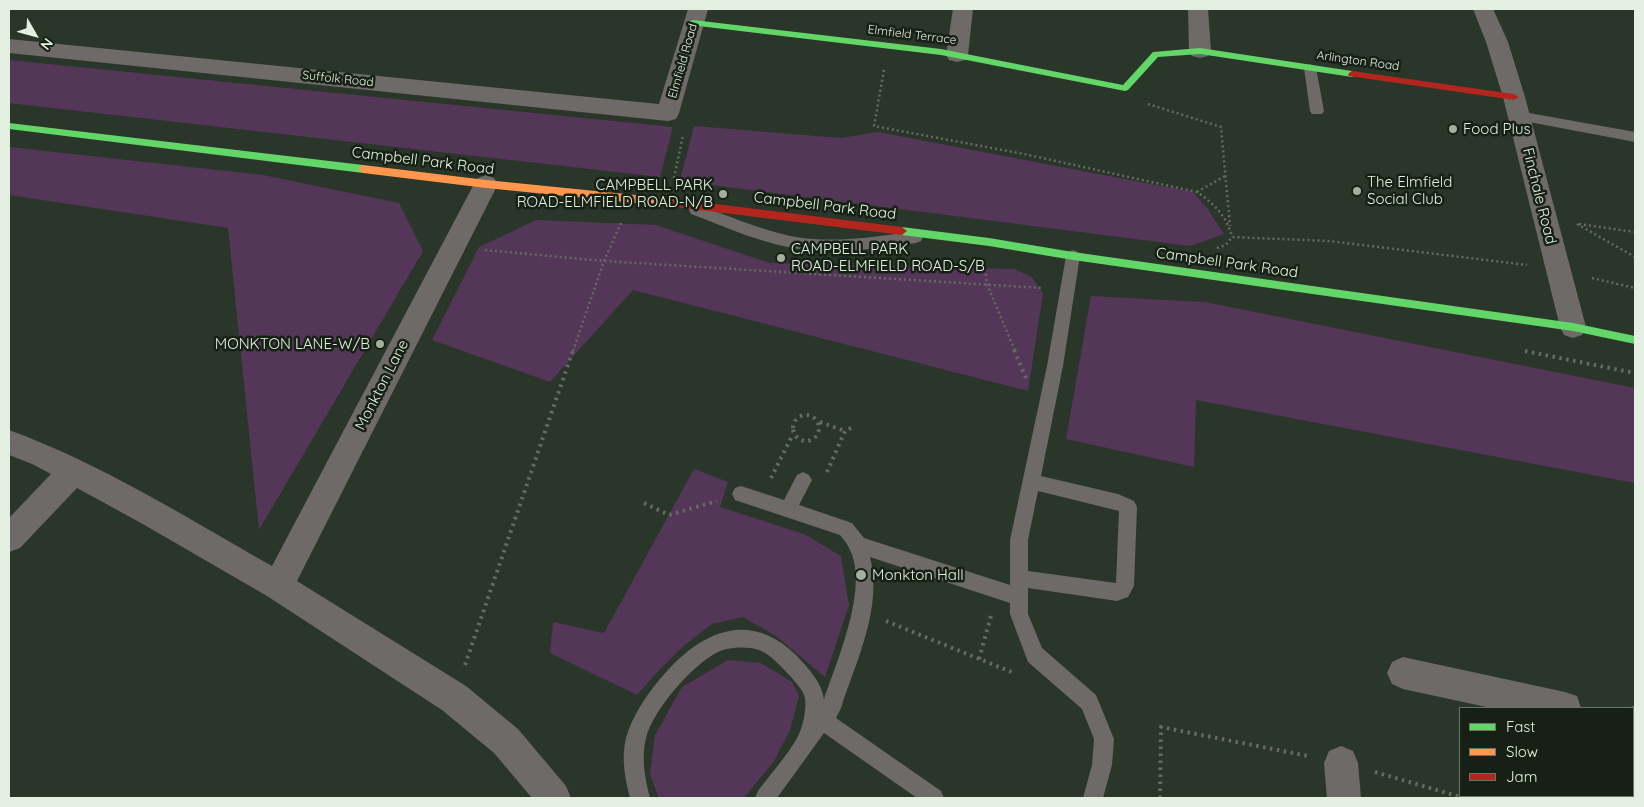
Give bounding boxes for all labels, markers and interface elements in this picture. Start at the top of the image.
north arrow [10,10,60,60]
street label: Elmfield Road [665,22,701,100]
street label: Elmfield Terrace [867,22,957,48]
text: N [37,35,57,54]
street label: Arlington Road [1316,48,1400,74]
street label: Suffolk Road [302,68,374,90]
place label: Food Plus [1463,120,1530,138]
marker: Food Plus [1447,123,1459,135]
street label: Campbell Park Road [351,143,495,179]
street label: Finchale Road [1518,146,1560,246]
place label: The Elmfield Social Club [1367,173,1452,208]
place label: CAMPBELL PARK ROAD-ELMFIELD ROAD-N/B [517,176,713,211]
marker: The Elmfield Social Club [1351,185,1363,197]
marker: CAMPBELL PARK ROAD-ELMFIELD ROAD-N/B [717,188,729,200]
street label: Campbell Park Road [753,188,897,224]
place label: CAMPBELL PARK ROAD-ELMFIELD ROAD-S/B [791,240,985,275]
street label: Campbell Park Road [1155,244,1299,282]
marker: CAMPBELL PARK ROAD-ELMFIELD ROAD-S/B [775,252,787,264]
place label: MONKTON LANE-W/B [215,335,370,353]
street label: Monkton Lane [351,337,413,433]
marker: MONKTON LANE-W/B [374,338,386,350]
place label: Monkton Hall [872,566,964,584]
marker: Monkton Hall [854,568,868,582]
legend [1459,707,1634,797]
text: Fast [1506,717,1535,736]
text: Slow [1506,742,1538,761]
text: Jam [1506,767,1537,786]

